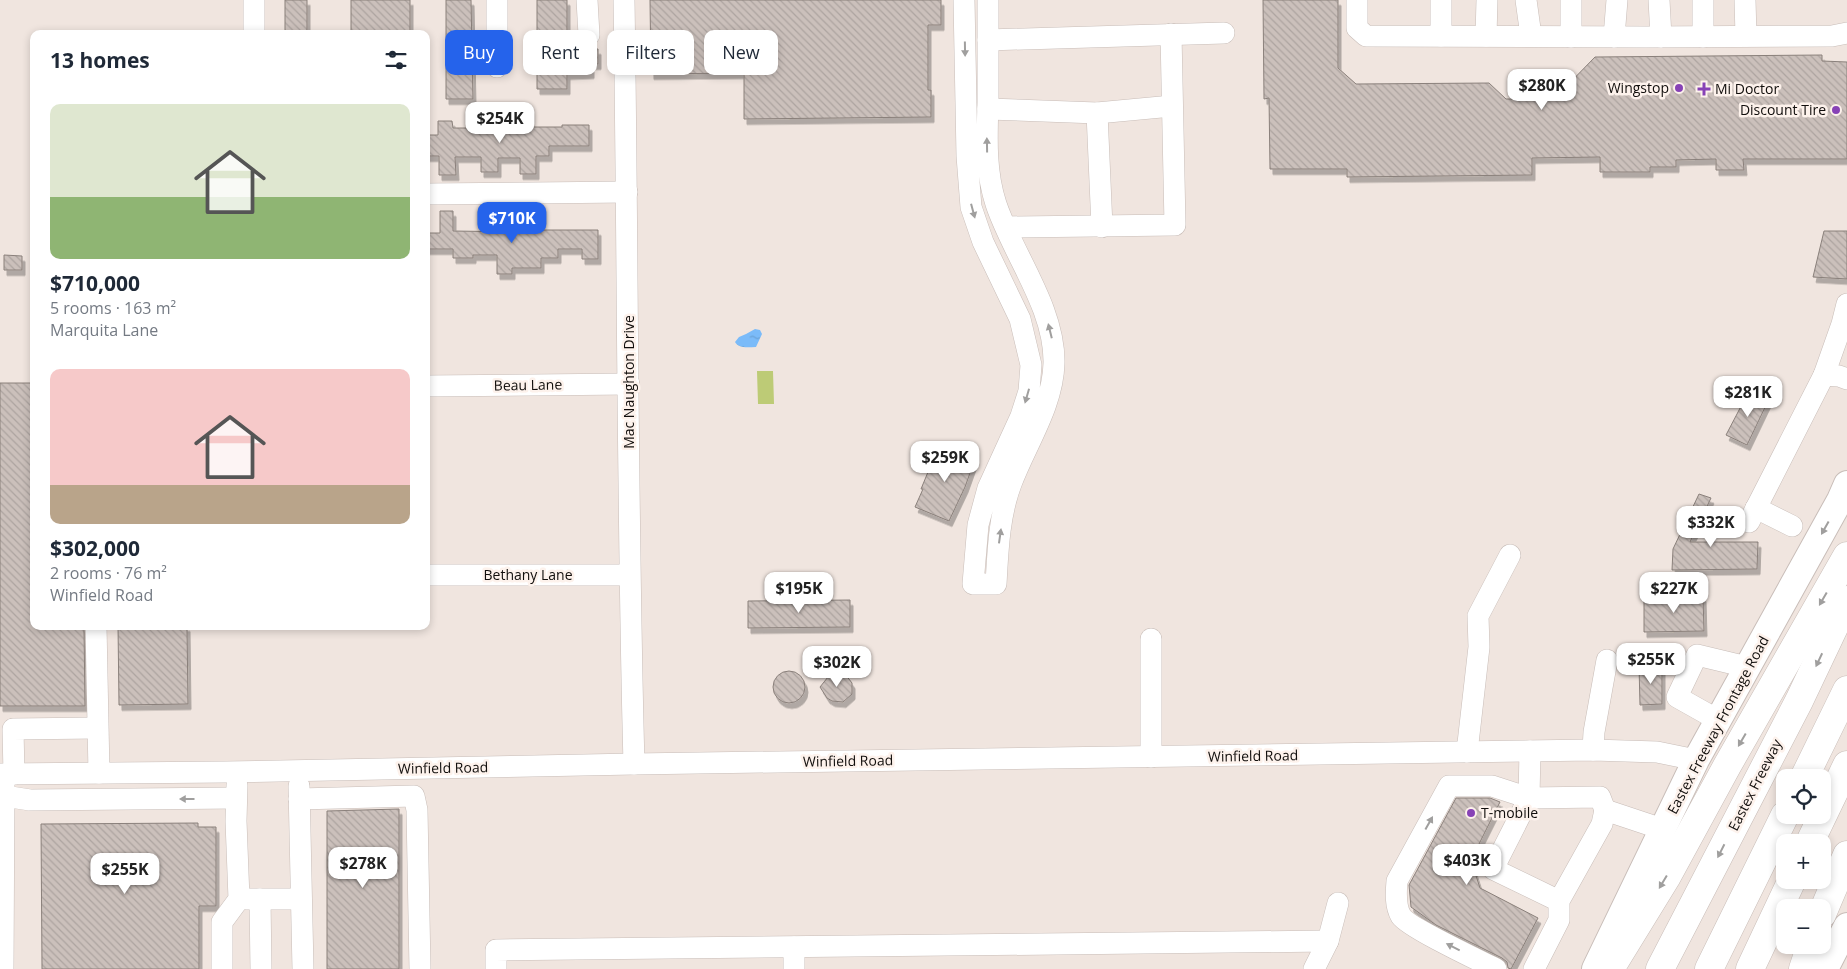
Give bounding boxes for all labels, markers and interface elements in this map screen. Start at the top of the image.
chip: Buy [445,30,513,75]
chip: Rent [523,30,597,75]
chip: Filters [607,30,694,75]
chip: New [704,30,778,75]
one-way arrow [961,41,969,57]
text: 13 homes [50,46,150,74]
icon: filters [382,46,410,74]
pin: $280K [1507,68,1577,111]
text: $280K [1518,74,1566,96]
place label: Wingstop [1608,78,1669,97]
place label: Mi Doctor [1715,79,1779,98]
marker: Wingstop [1673,82,1685,94]
marker: Mi Doctor [1697,82,1711,96]
place label: Discount Tire [1740,100,1826,119]
pin: $254K [465,102,535,144]
marker: Discount Tire [1830,104,1842,116]
text: $254K [476,107,524,129]
icon: home [185,137,275,227]
one-way arrow [983,137,991,153]
pin: $710K [477,202,547,244]
one-way arrow [969,203,977,218]
text: $710K [488,207,536,229]
text: $710,000 [50,269,140,297]
text: 5 rooms · 163 m² [50,297,176,319]
street label: Mac Naughton Drive [619,315,638,449]
text: Marquita Lane [50,319,158,341]
one-way arrow [1046,323,1054,338]
street label: Beau Lane [494,374,563,395]
pin: $281K [1713,376,1783,418]
text: $281K [1724,381,1772,403]
one-way arrow [1023,389,1031,404]
icon: home [185,402,275,492]
pin: $259K [910,440,980,483]
text: $259K [921,446,969,468]
pin: $332K [1676,506,1746,548]
text: $332K [1687,511,1735,533]
one-way arrow [1821,520,1829,535]
one-way arrow [996,528,1004,544]
text: $302,000 [50,534,140,562]
text: 2 rooms · 76 m² [50,562,167,584]
street label: Bethany Lane [483,565,573,584]
pin: $195K [764,572,834,614]
pin: $227K [1639,572,1709,614]
text: $195K [775,577,823,599]
text: $227K [1650,577,1698,599]
text: Winfield Road [50,584,153,606]
one-way arrow [1819,592,1828,606]
street label: Eastex Freeway Frontage Road [1664,633,1772,817]
pin: $255K [1616,642,1686,685]
pin: $302K [802,646,872,688]
text: $255K [1627,648,1675,670]
text: $302K [813,651,861,673]
one-way arrow [1814,653,1822,667]
one-way arrow [1737,733,1746,746]
street label: Eastex Freeway [1725,736,1785,834]
street label: Winfield Road [1208,745,1298,766]
street label: Winfield Road [803,750,893,771]
street label: Winfield Road [398,757,488,778]
map controls [1776,769,1831,954]
button: locate [1776,769,1831,824]
one-way arrow [179,795,195,803]
place label: T-mobile [1481,803,1538,822]
marker: T-mobile [1465,807,1477,819]
one-way arrow [1425,816,1433,830]
button: + [1776,834,1831,889]
pin: $403K [1432,844,1502,886]
one-way arrow [1717,844,1725,858]
pin: $278K [328,846,398,889]
text: $403K [1443,849,1491,871]
pin: $255K [90,852,160,895]
text: $278K [339,852,387,874]
text: $255K [101,858,149,880]
one-way arrow [1659,875,1668,888]
button: − [1776,899,1831,954]
one-way arrow [1446,943,1460,951]

